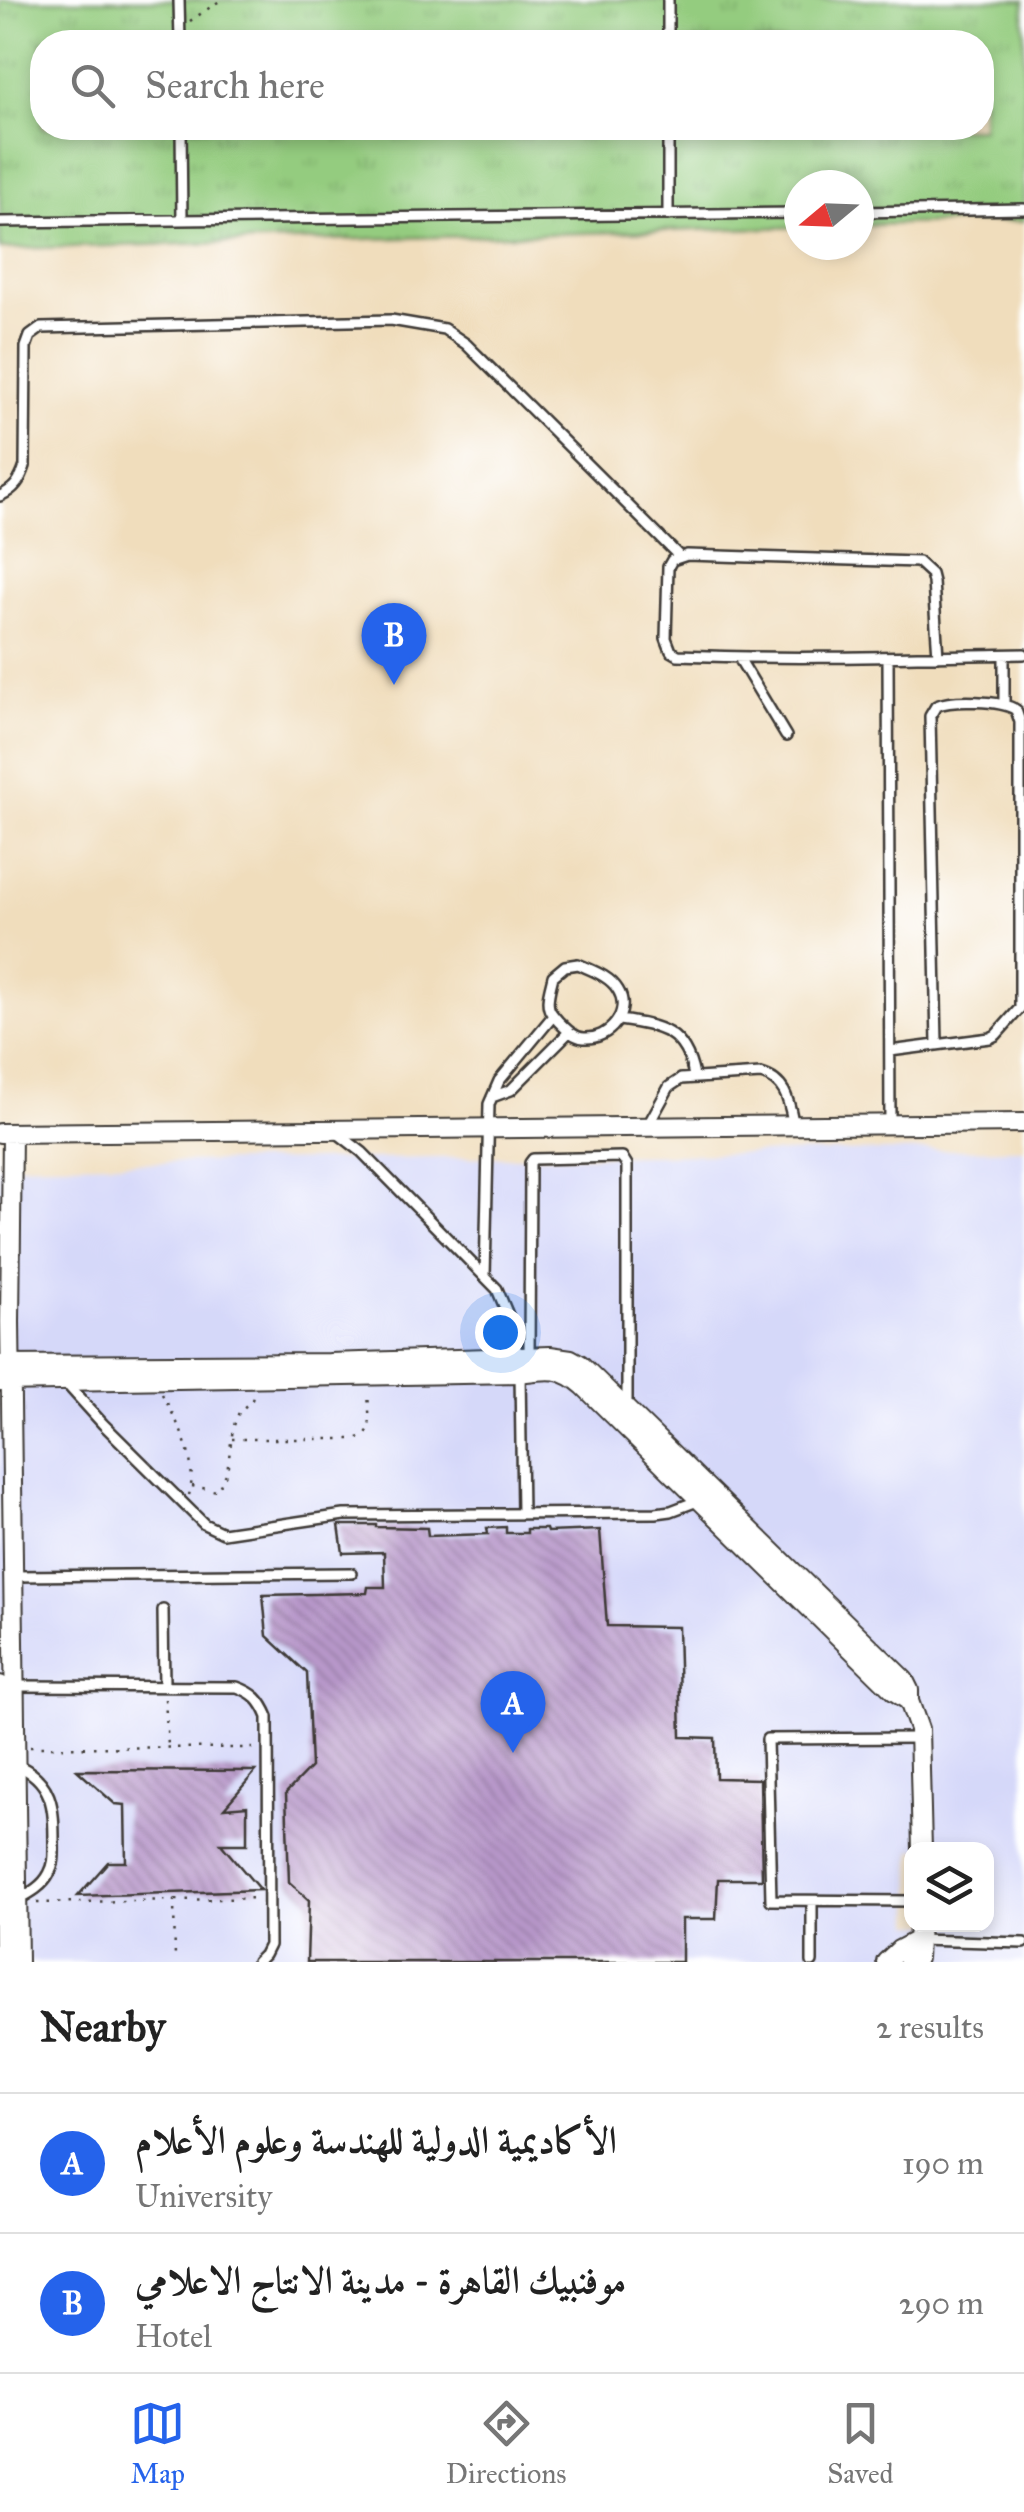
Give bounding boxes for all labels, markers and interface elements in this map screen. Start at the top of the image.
search box [30,30,994,140]
icon: search [65,58,120,113]
text: Search here [145,62,325,108]
north arrow [784,170,874,260]
pin: B [362,602,426,685]
your location [475,1307,526,1358]
pin: A [480,1670,546,1753]
map controls [904,1842,994,1932]
button: layers [904,1842,994,1932]
text: Nearby [40,2001,165,2053]
text: 2 results [876,2008,984,2047]
text: الأكاديمية الدولية للهندسة وعلوم الأعلام [135,2117,617,2163]
text: A [62,2144,83,2183]
text: 190 m [902,2144,984,2183]
text: University [135,2177,272,2216]
text: موفنبيك القاهرة - مدينة الانتاج الاعلامي [135,2257,626,2303]
text: B [62,2284,83,2323]
text: 290 m [899,2284,984,2323]
text: Hotel [135,2317,212,2356]
tab: Map [130,2396,185,2491]
tab: Directions [446,2396,567,2491]
tab: Saved [827,2396,894,2491]

